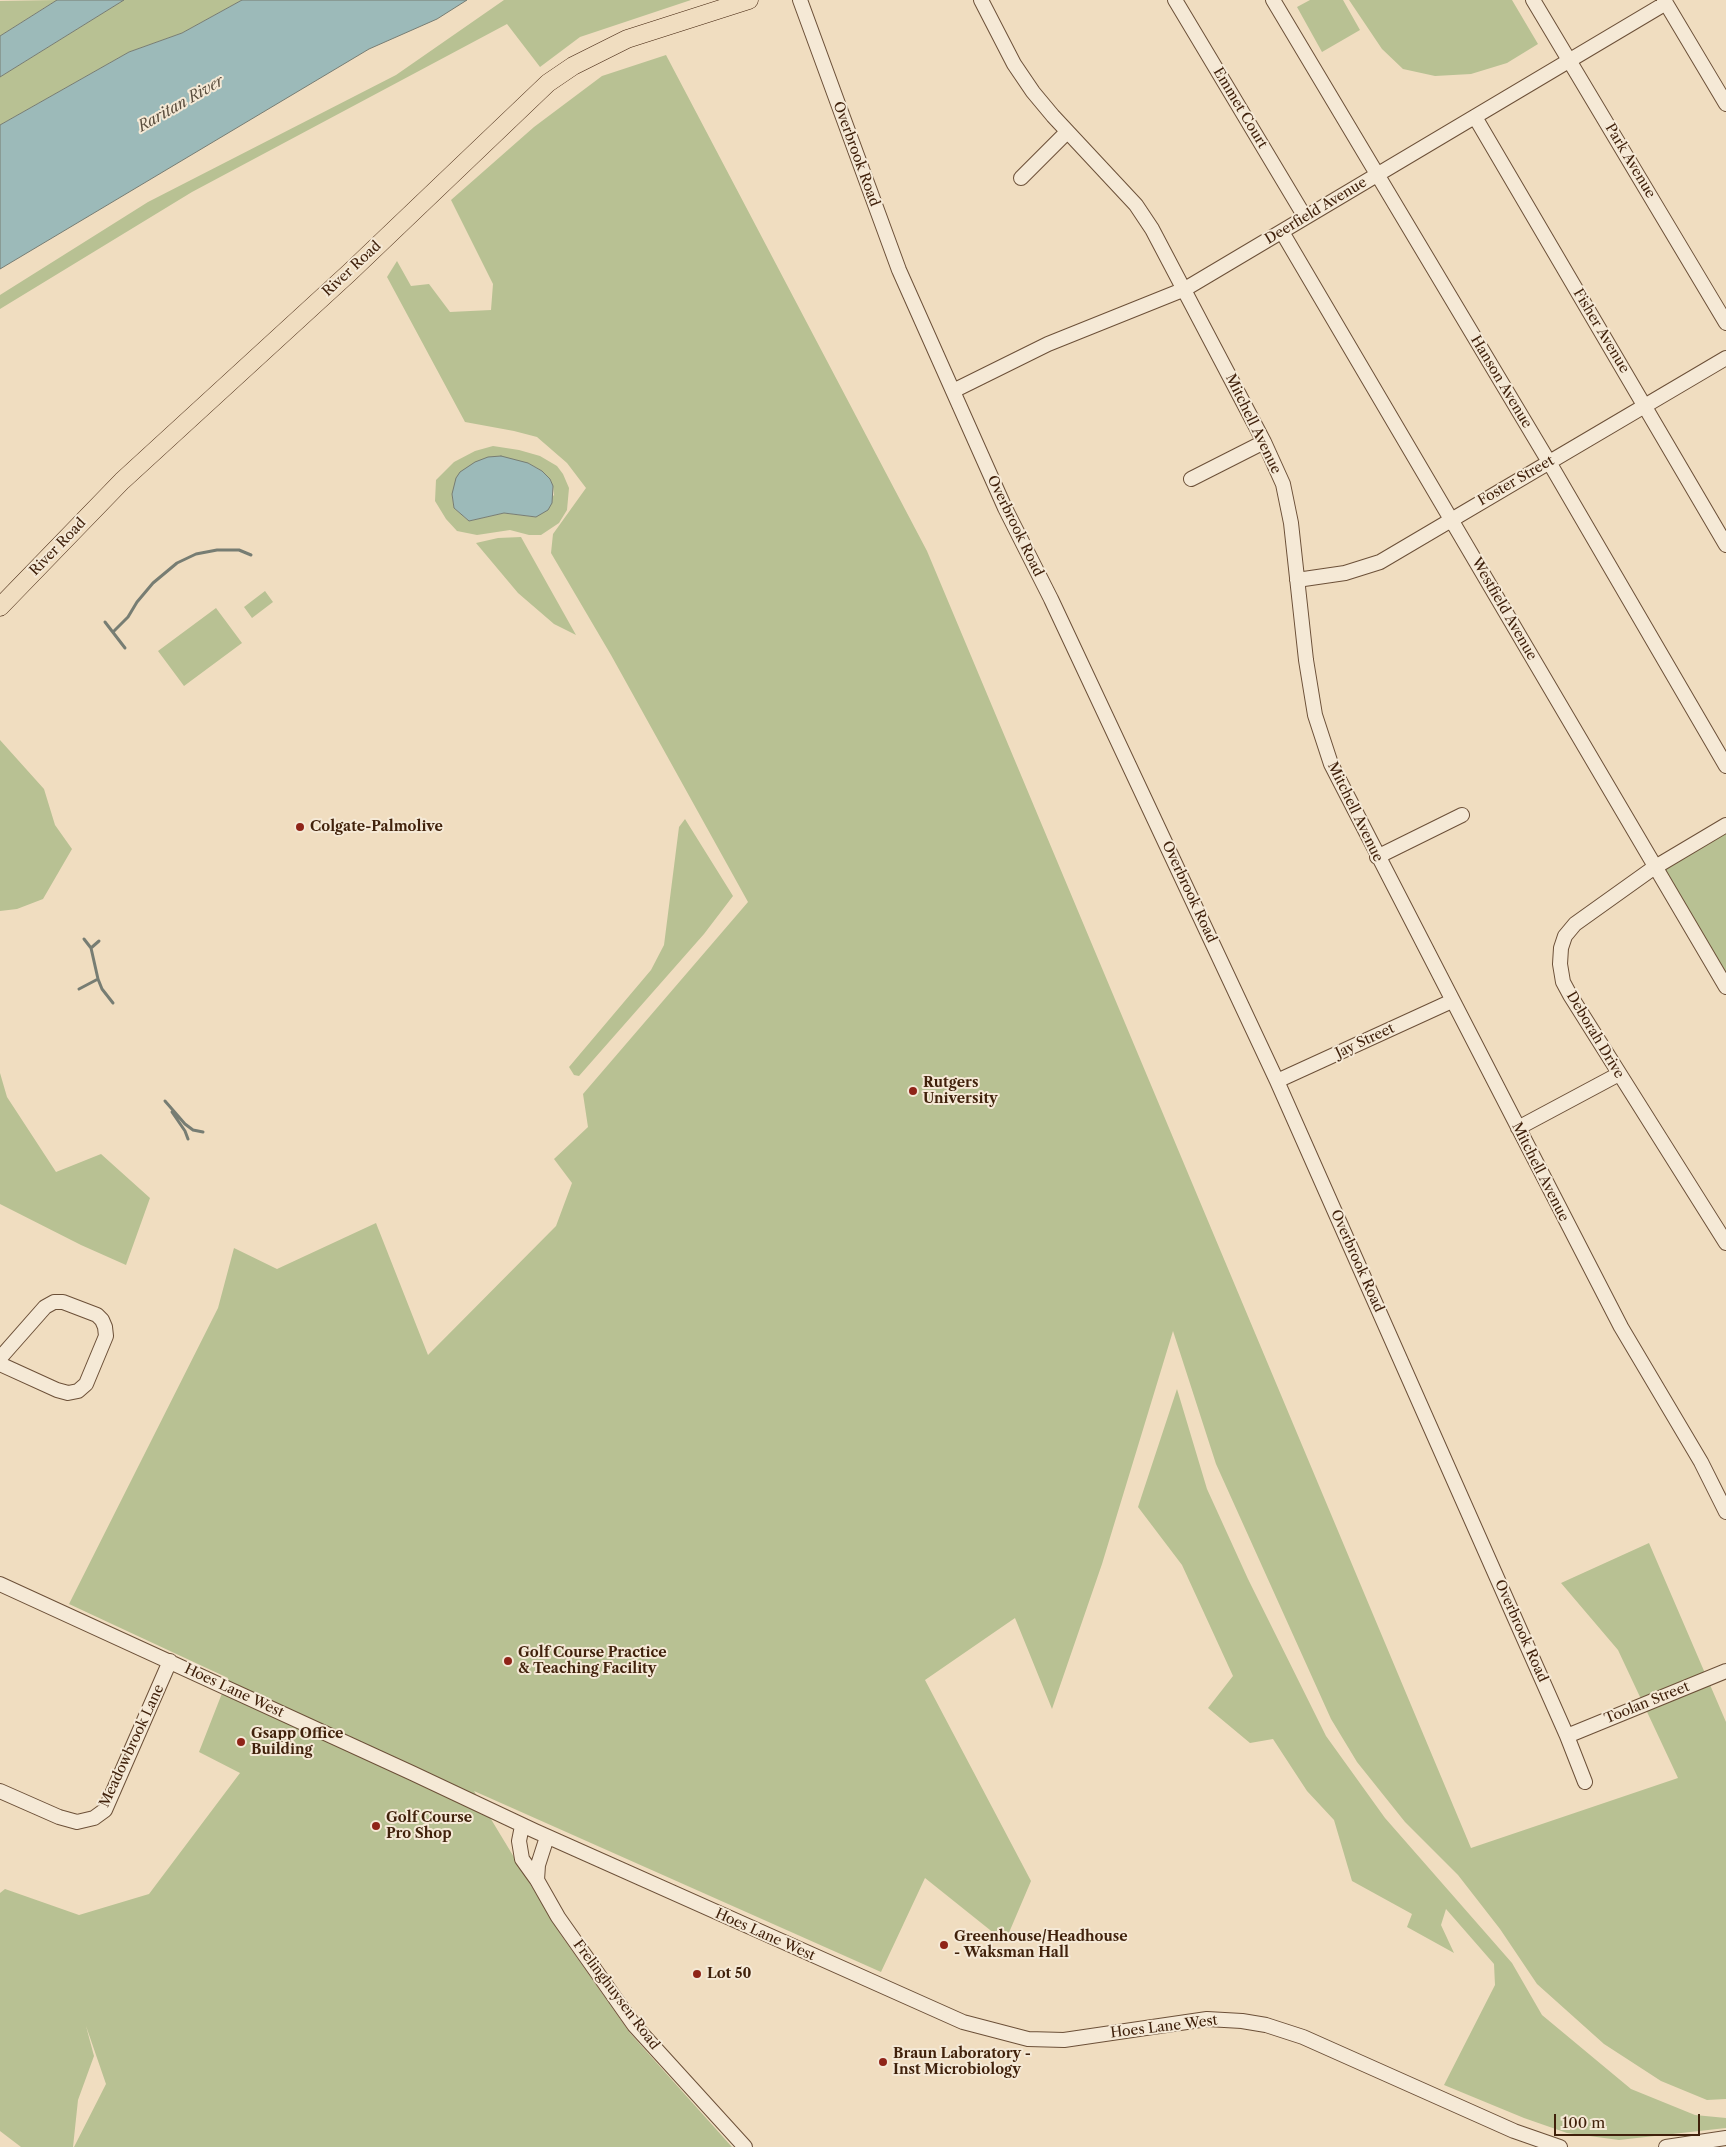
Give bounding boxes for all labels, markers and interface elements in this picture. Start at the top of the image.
street label: Emmet Court [1209,65,1271,151]
water label: Raritan River [135,72,227,136]
street label: Overbrook Road [829,99,883,209]
street label: Park Avenue [1601,121,1659,201]
street label: Deerfield Avenue [1262,174,1370,248]
street label: River Road [319,238,385,300]
street label: Fisher Avenue [1569,286,1633,376]
street label: Hanson Avenue [1467,333,1535,431]
street label: Mitchell Avenue [1222,371,1284,477]
street label: Foster Street [1475,452,1557,510]
street label: Overbrook Road [983,473,1047,579]
street label: River Road [26,515,90,579]
street label: Westfield Avenue [1468,555,1540,663]
street label: Mitchell Avenue [1324,759,1386,865]
place label: Colgate-Palmolive [310,819,443,835]
marker: Colgate-Palmolive [294,821,306,833]
street label: Overbrook Road [1158,838,1220,946]
street label: Deborah Drive [1562,989,1628,1081]
street label: Jay Street [1333,1020,1397,1062]
place label: Rutgers University [923,1075,998,1108]
marker: Rutgers University [907,1085,919,1097]
street label: Mitchell Avenue [1508,1120,1572,1224]
street label: Overbrook Road [1327,1207,1387,1315]
street label: Overbrook Road [1491,1577,1551,1685]
place label: Golf Course Practice & Teaching Facility [518,1645,667,1678]
marker: Golf Course Practice & Teaching Facility [502,1655,514,1667]
street label: Hoes Lane West [182,1661,286,1721]
street label: Toolan Street [1602,1678,1692,1728]
street label: Meadowbrook Lane [96,1682,168,1810]
place label: Gsapp Office Building [251,1726,343,1758]
marker: Gsapp Office Building [235,1736,247,1748]
place label: Golf Course Pro Shop [386,1810,472,1842]
marker: Golf Course Pro Shop [370,1820,382,1832]
street label: Hoes Lane West [712,1905,818,1965]
place label: Greenhouse/Headhouse - Waksman Hall [954,1929,1128,1961]
street label: Frelinghuysen Road [569,1937,663,2053]
marker: Greenhouse/Headhouse - Waksman Hall [938,1939,950,1951]
place label: Lot 50 [707,1966,751,1982]
marker: Lot 50 [691,1968,703,1980]
street label: Hoes Lane West [1110,2012,1218,2042]
place label: Braun Laboratory - Inst Microbiology [893,2046,1031,2078]
marker: Braun Laboratory - Inst Microbiology [877,2056,889,2068]
scale bar [1556,2104,1702,2136]
text: 100 m [1562,2113,1605,2132]

